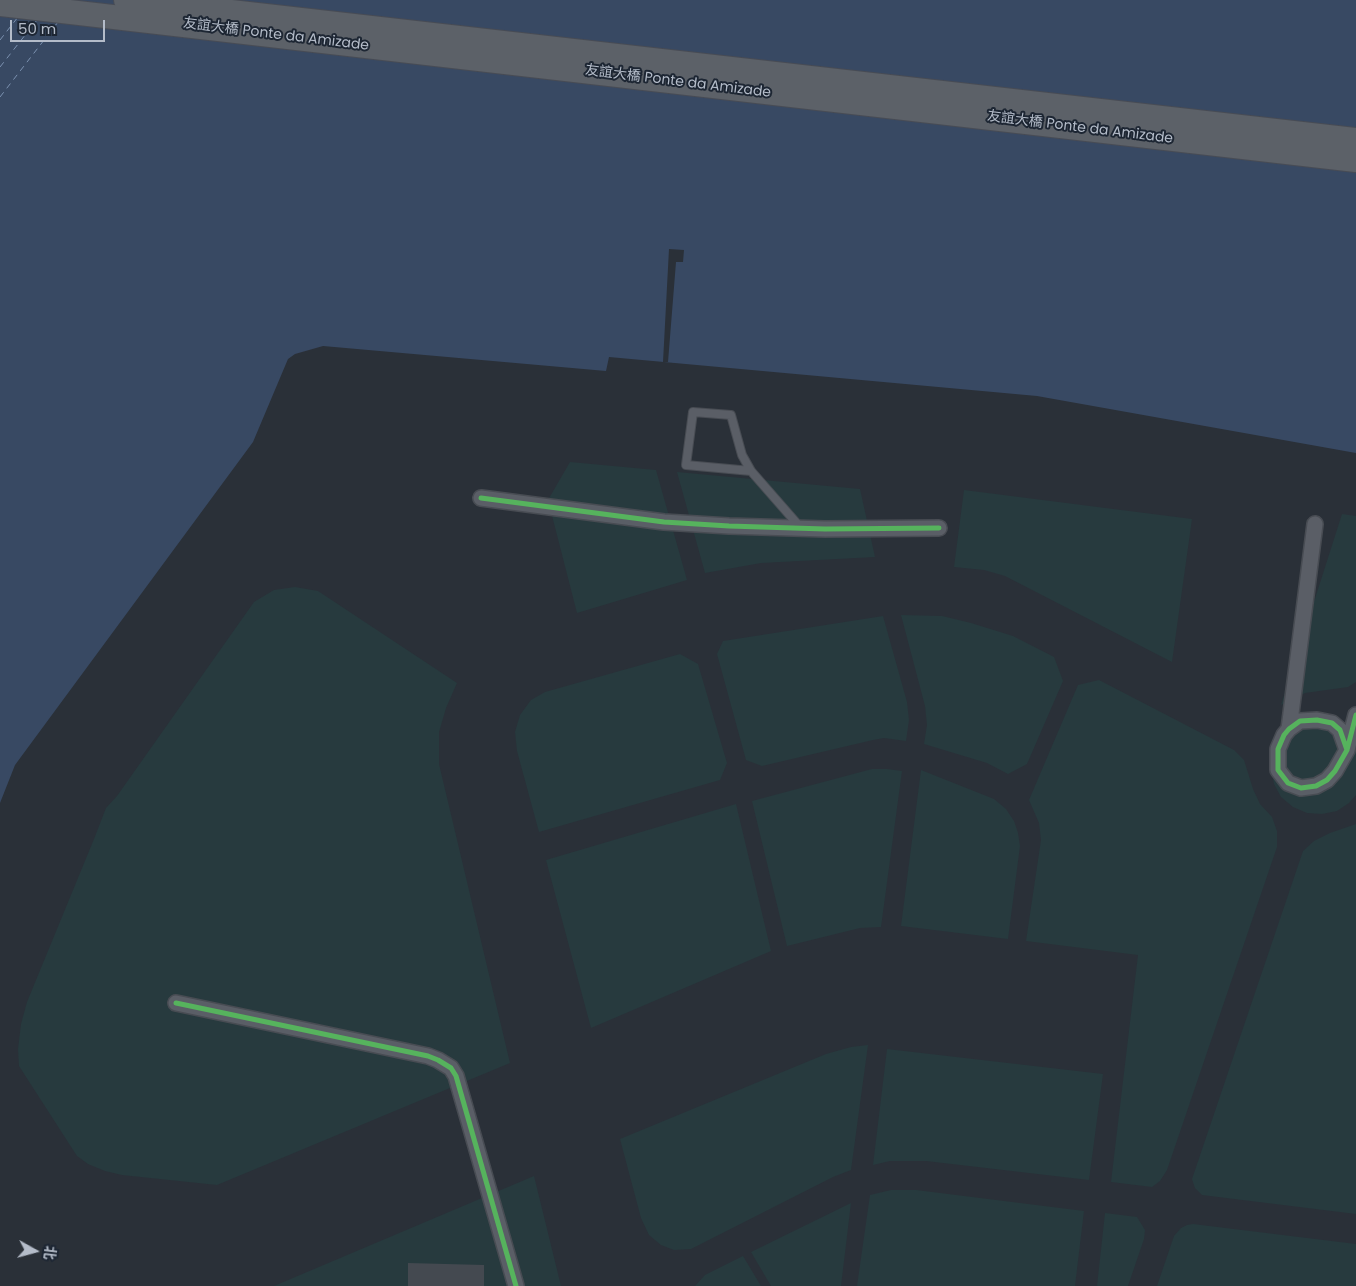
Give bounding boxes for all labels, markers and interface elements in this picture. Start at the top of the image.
scale bar [12,10,108,42]
street label: 友誼大橋 Ponte da Amizade [182,15,370,55]
text: 50 m [18,18,56,39]
street label: 友誼大橋 Ponte da Amizade [584,62,772,102]
street label: 友誼大橋 Ponte da Amizade [986,108,1174,148]
north arrow [10,1226,60,1276]
text: 北 [39,1245,61,1261]

